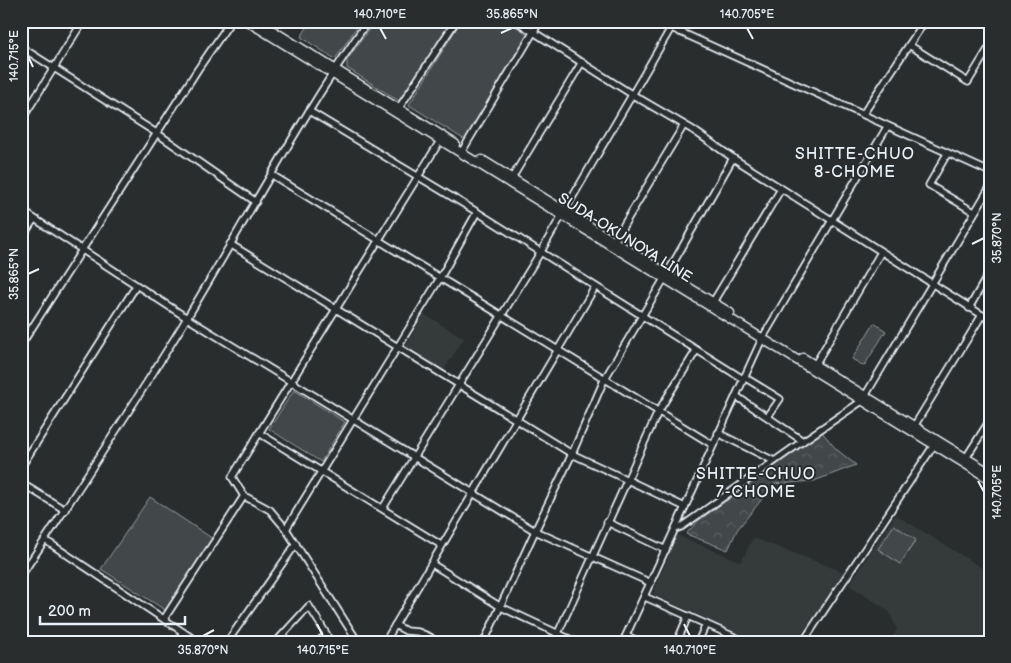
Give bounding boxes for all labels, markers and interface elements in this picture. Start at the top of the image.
text: 140.710°E [354,7,406,22]
text: 35.865°N [486,7,538,22]
text: 140.705°E [720,7,774,22]
text: 140.715°E [7,30,22,82]
district label: SHITTE-CHUO 8-CHOME [795,145,915,182]
street label: SUDA-OKUNOYA LINE [554,189,696,287]
text: 35.870°N [990,212,1005,264]
text: 35.865°N [7,248,22,300]
district label: SHITTE-CHUO 7-CHOME [696,465,816,502]
text: 140.705°E [990,465,1005,519]
scale bar [40,593,185,625]
text: 200 m [48,602,91,621]
text: 35.870°N [177,643,229,658]
text: 140.715°E [297,643,349,658]
text: 140.710°E [664,643,716,658]

